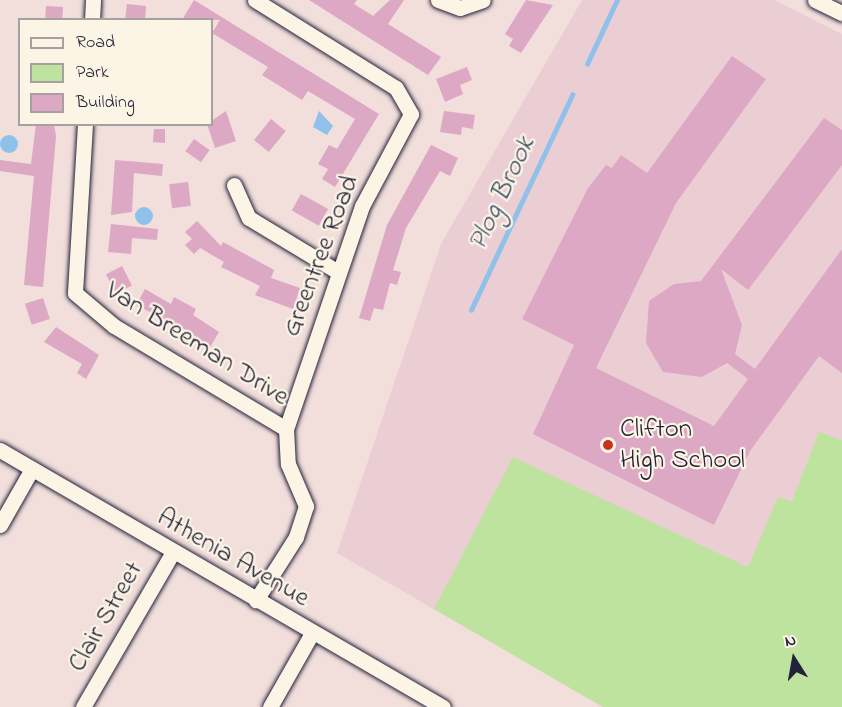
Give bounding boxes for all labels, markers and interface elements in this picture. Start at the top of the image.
legend [18,18,213,126]
text: Road [76,30,115,56]
text: Park [76,60,109,86]
text: Building [76,90,135,116]
water label: Plog Brook [462,132,544,256]
street label: Greentree Road [275,171,367,341]
street label: Van Breeman Drive [99,275,295,413]
place label: Clifton High School [620,413,745,476]
marker: Clifton High School [601,438,615,452]
street label: Athenia Avenue [151,501,315,615]
street label: Clair Street [61,556,151,678]
north arrow [764,629,824,689]
text: N [783,629,798,654]

